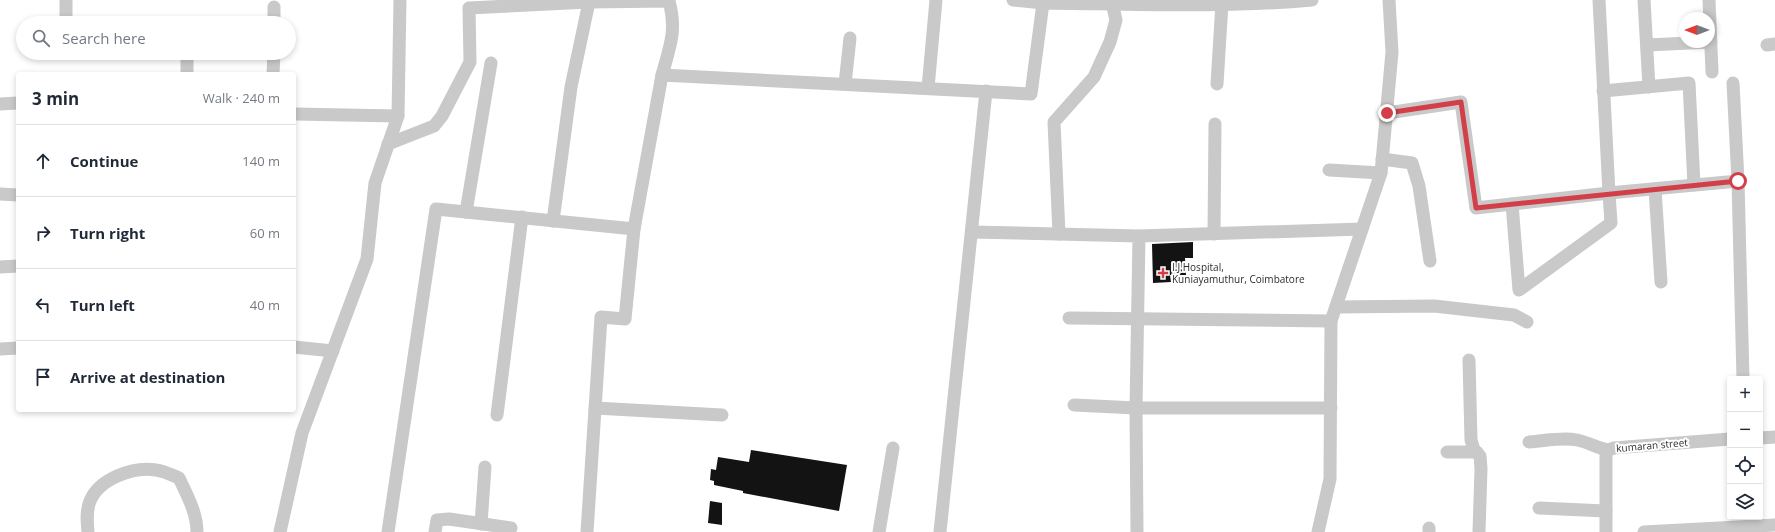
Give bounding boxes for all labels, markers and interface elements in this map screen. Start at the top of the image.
north arrow [1679,12,1715,48]
search box [16,16,296,60]
icon: search [30,27,52,49]
text: Search here [62,28,146,48]
text: 3 min [32,87,79,110]
text: Walk · 240 m [203,89,280,107]
route end [1378,104,1396,122]
icon: ahead [32,150,54,172]
text: Continue [70,151,138,171]
text: 140 m [242,152,280,170]
route start [1729,172,1747,190]
icon: right [32,222,54,244]
text: Turn right [70,223,145,243]
text: 60 m [250,224,280,242]
place label: I.J.Hospital, Kuniayamuthur, Coimbatore [1172,260,1305,286]
marker: I.J.Hospital, Kuniayamuthur, Coimbatore [1157,267,1169,279]
icon: left [32,294,54,316]
text: Turn left [70,295,135,315]
text: 40 m [250,296,280,314]
icon: arrive [32,366,54,388]
text: Arrive at destination [70,367,225,387]
map controls [1727,376,1763,520]
button: + [1727,376,1763,412]
button: − [1727,412,1763,448]
street label: kumaran street [1616,435,1689,455]
button: locate [1727,448,1763,484]
button: layers [1727,484,1763,520]

